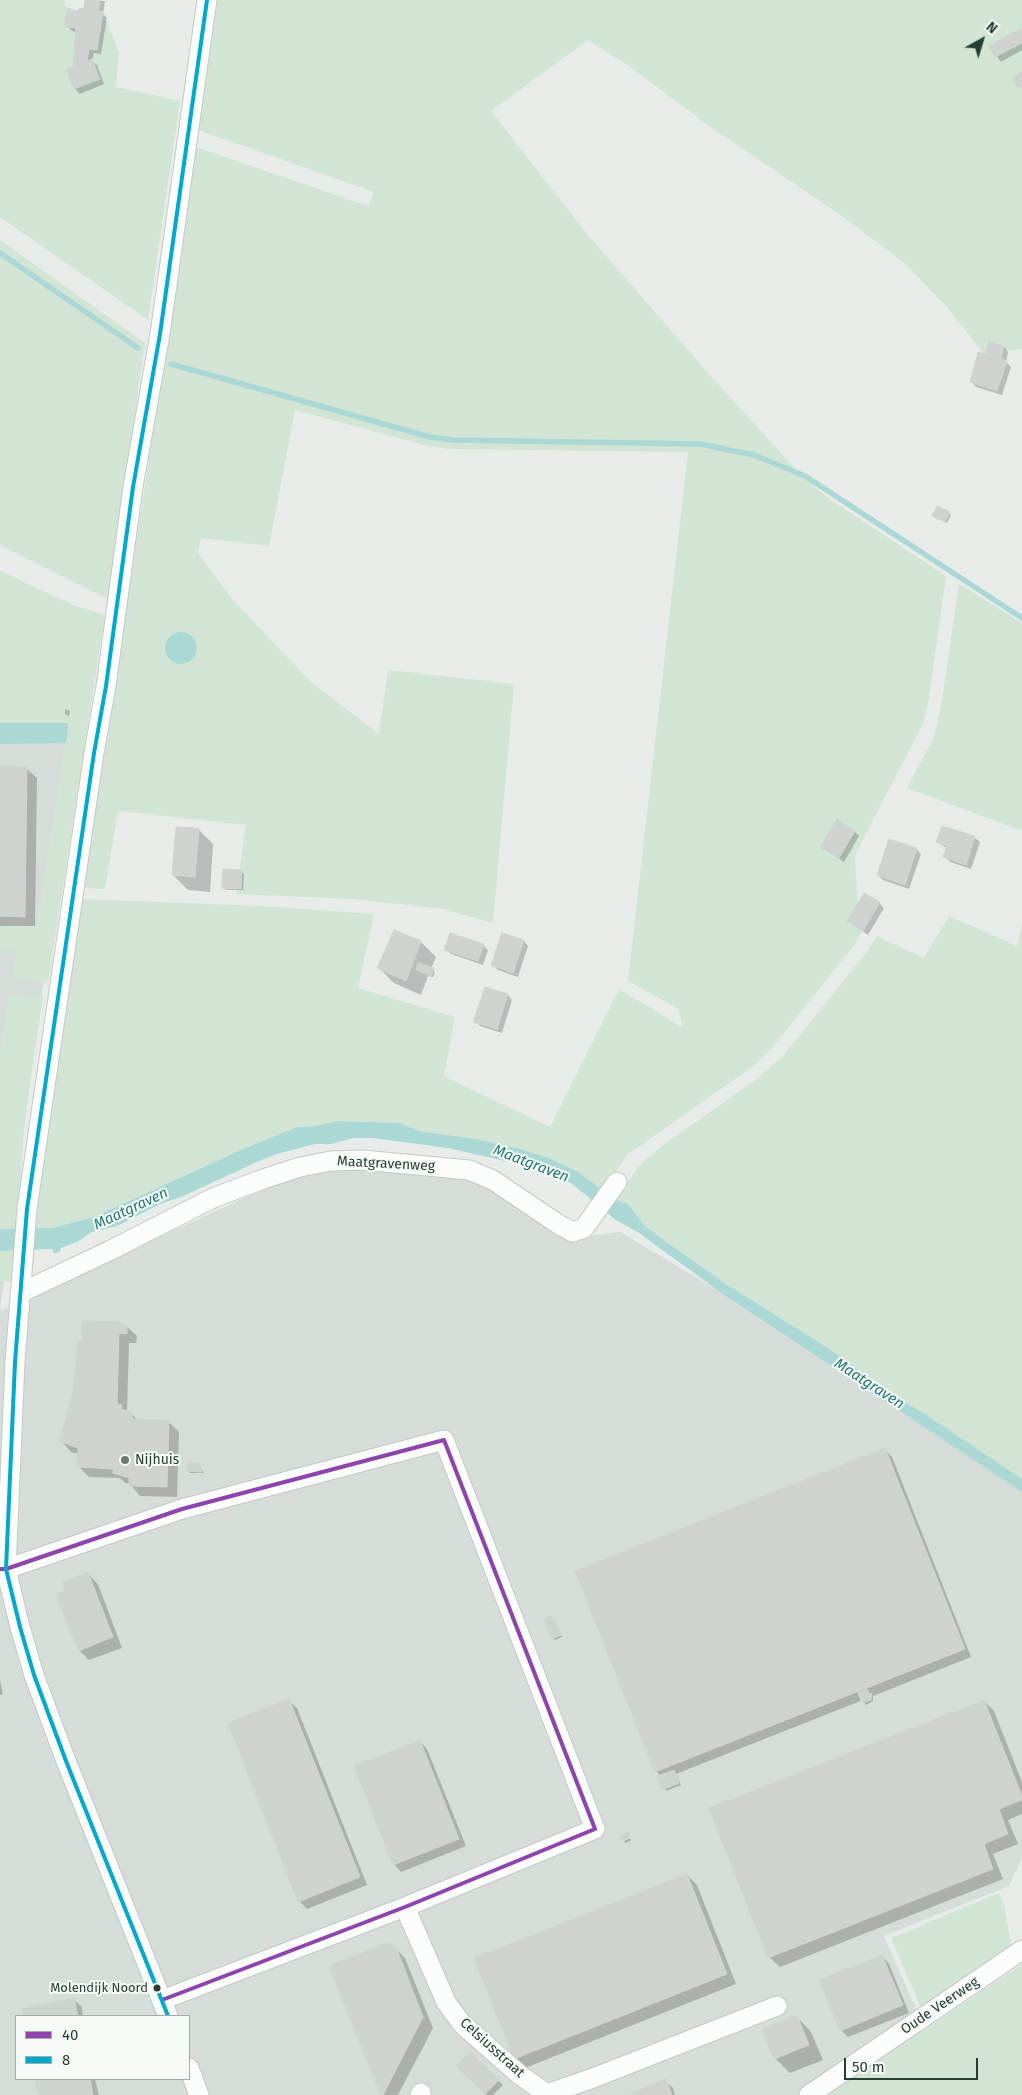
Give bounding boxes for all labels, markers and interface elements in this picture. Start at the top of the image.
north arrow [957,15,1007,65]
text: N [983,18,1001,37]
water label: Maatgraven [491,1141,571,1187]
street label: Maatgravenweg [337,1153,435,1175]
water label: Maatgraven [91,1184,171,1234]
water label: Maatgraven [831,1355,907,1413]
place label: Nijhuis [135,1452,179,1468]
marker: Nijhuis [119,1454,131,1466]
street label: Oude Veerweg [898,1974,982,2038]
place label: Molendijk Noord [50,1980,148,1996]
marker: Molendijk Noord [152,1983,162,1993]
legend [15,2015,190,2080]
street label: Celsiusstraat [456,2015,528,2081]
text: 40 [62,2026,78,2044]
scale bar [847,2048,981,2080]
text: 8 [62,2051,70,2069]
text: 50 m [852,2058,885,2076]

